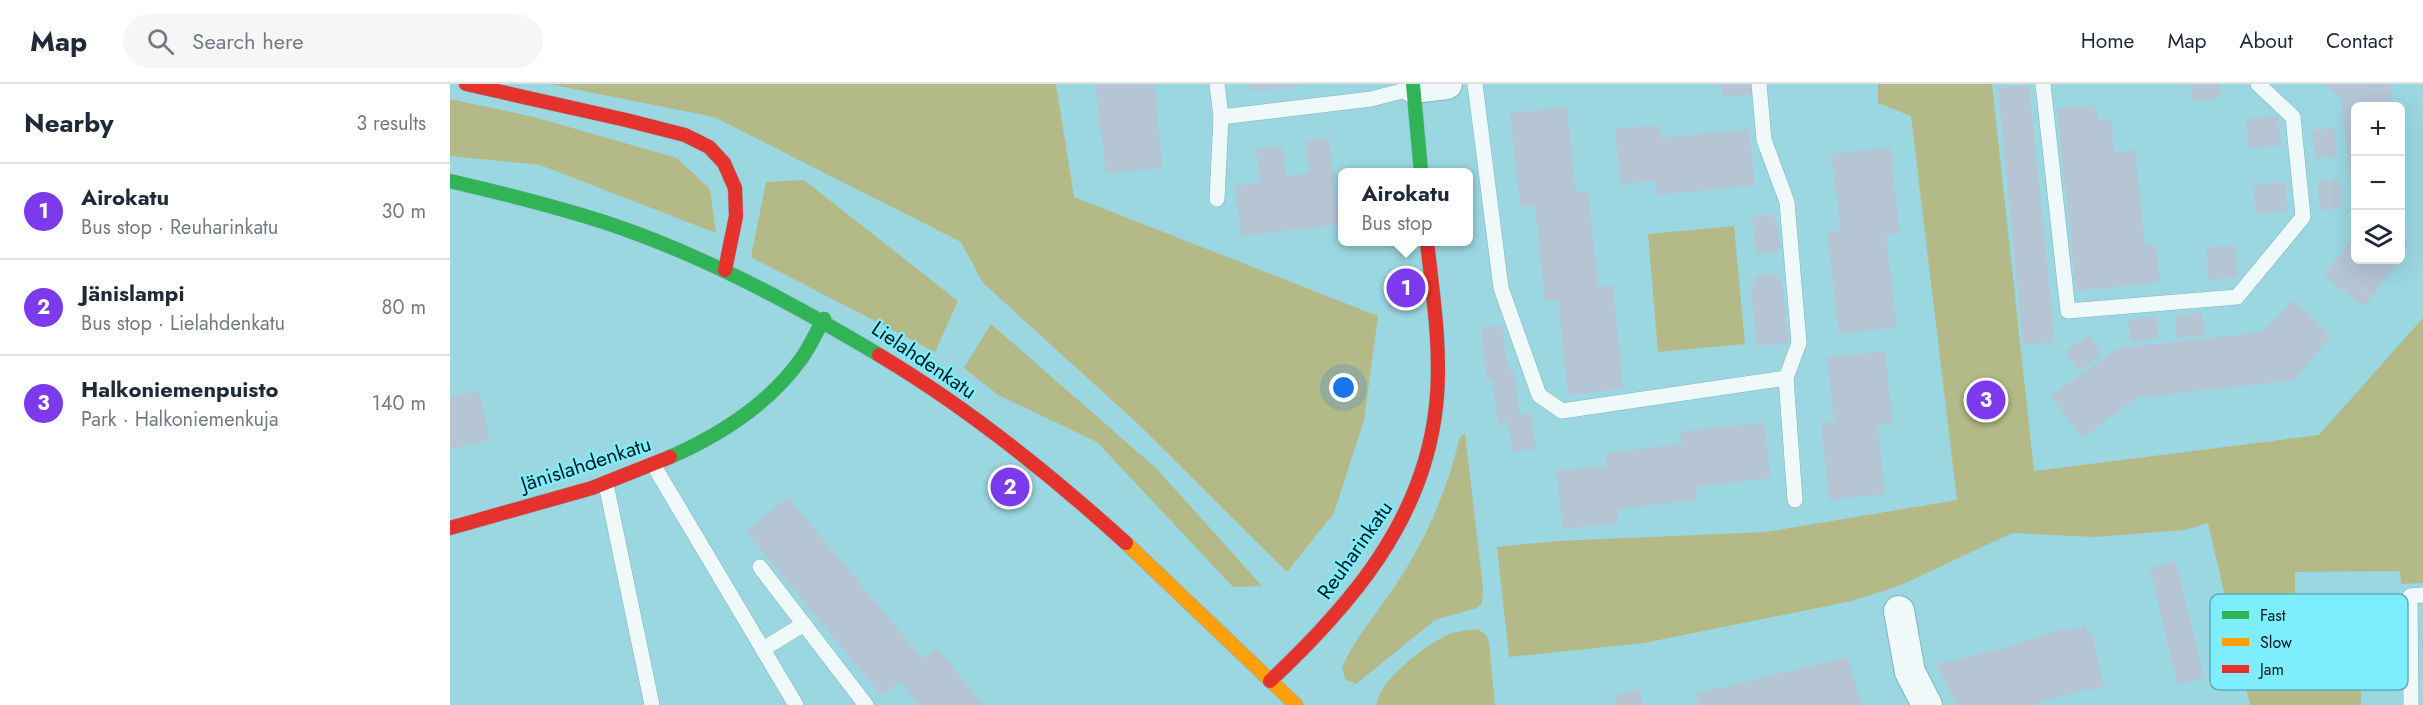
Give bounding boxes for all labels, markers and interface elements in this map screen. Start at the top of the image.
search box [123,14,543,68]
text: Map [30,21,87,62]
icon: search [144,25,177,58]
text: Search here [192,25,304,57]
text: Home [2081,26,2134,56]
text: Map [2167,26,2207,56]
text: About [2240,26,2293,56]
text: Contact [2326,26,2393,56]
map controls [2351,102,2405,264]
button: + [2351,102,2405,156]
text: Nearby [24,104,113,142]
text: 3 results [356,109,426,138]
button: − [2351,156,2405,210]
popup [1338,168,1473,246]
text: Airokatu [1361,177,1450,209]
text: Airokatu [81,181,169,213]
text: 1 [38,197,49,226]
text: 30 m [381,197,426,226]
text: Bus stop [1361,209,1432,238]
button: layers [2351,210,2405,264]
text: Bus stop · Reuharinkatu [81,213,278,242]
pin: 1 [1386,266,1426,310]
text: Jänislampi [81,277,184,309]
text: 2 [37,293,50,322]
text: 80 m [381,293,426,322]
text: Bus stop · Lielahdenkatu [81,309,285,338]
street label: Lielahdenkatu [865,314,983,406]
text: Halkoniemenpuisto [81,373,278,405]
your location [1329,373,1358,402]
pin: 3 [1966,378,2006,422]
text: 3 [37,389,50,418]
text: 140 m [372,389,426,418]
text: Park · Halkoniemenkuja [81,405,279,434]
street label: Jänislahdenkatu [514,429,655,500]
pin: 2 [990,464,1030,510]
street label: Reuharinkatu [1310,495,1400,605]
legend [2210,594,2408,690]
text: Fast [2260,604,2286,627]
text: Slow [2260,631,2292,654]
text: Jam [2258,658,2284,681]

